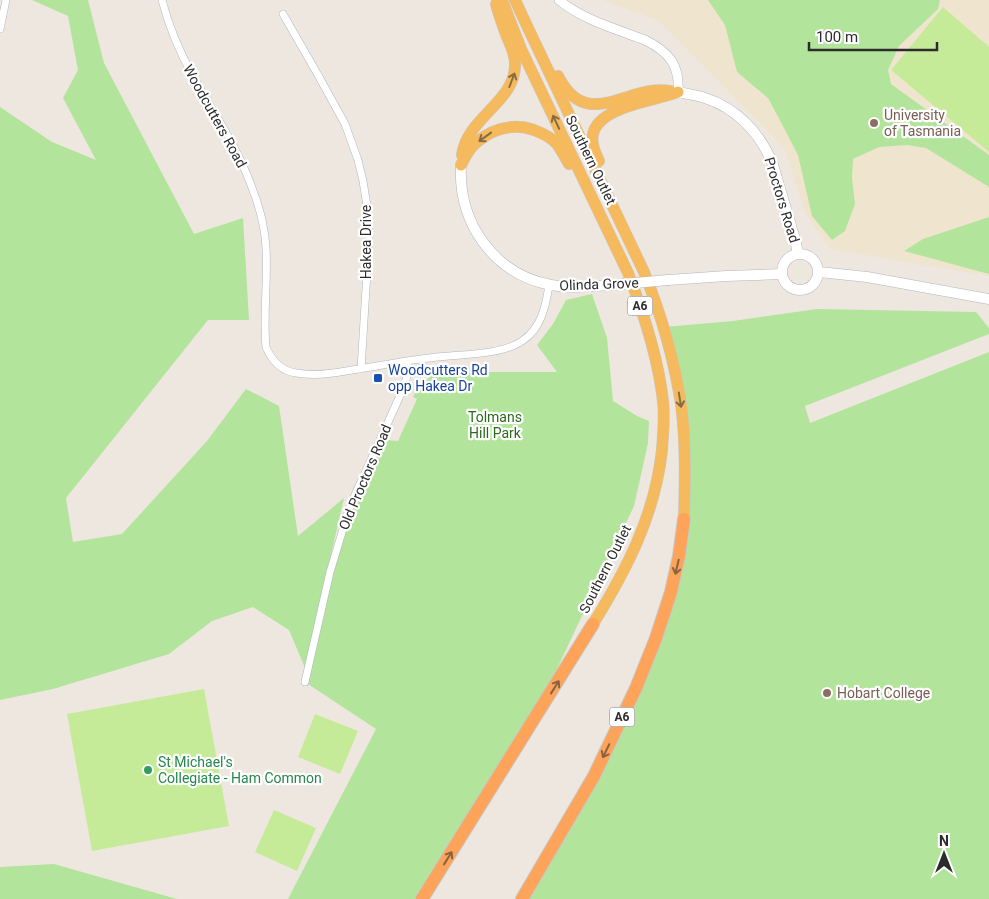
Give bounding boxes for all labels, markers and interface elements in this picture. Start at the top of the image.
scale bar [809,20,936,52]
text: 100 m [816,28,858,46]
street label: Woodcutters Road [180,62,250,170]
one-way arrow [508,73,517,88]
place label: University of Tasmania [884,107,961,139]
street label: Southern Outlet [563,113,620,207]
one-way arrow [551,115,560,130]
marker: University of Tasmania [868,117,880,129]
one-way arrow [478,132,492,142]
street label: Proctors Road [761,155,803,245]
street label: Hakea Drive [358,205,374,279]
street label: Olinda Grove [559,275,639,293]
road number: A6 [628,296,652,316]
place label: Woodcutters Rd opp Hakea Dr [388,362,488,394]
marker: Woodcutters Rd opp Hakea Dr [372,372,384,384]
one-way arrow [675,391,685,407]
park label: Tolmans Hill Park [468,409,522,441]
street label: Old Proctors Road [336,422,394,532]
street label: Southern Outlet [576,522,634,616]
one-way arrow [672,559,681,575]
one-way arrow [550,680,560,694]
place label: Hobart College [837,685,930,701]
marker: Hobart College [821,687,833,699]
road number: A6 [610,708,634,726]
one-way arrow [601,743,610,758]
place label: St Michael's Collegiate - Ham Common [158,754,322,786]
marker: St Michael's Collegiate - Ham Common [142,764,154,776]
north arrow [919,829,969,879]
text: N [939,833,949,849]
one-way arrow [443,851,453,865]

